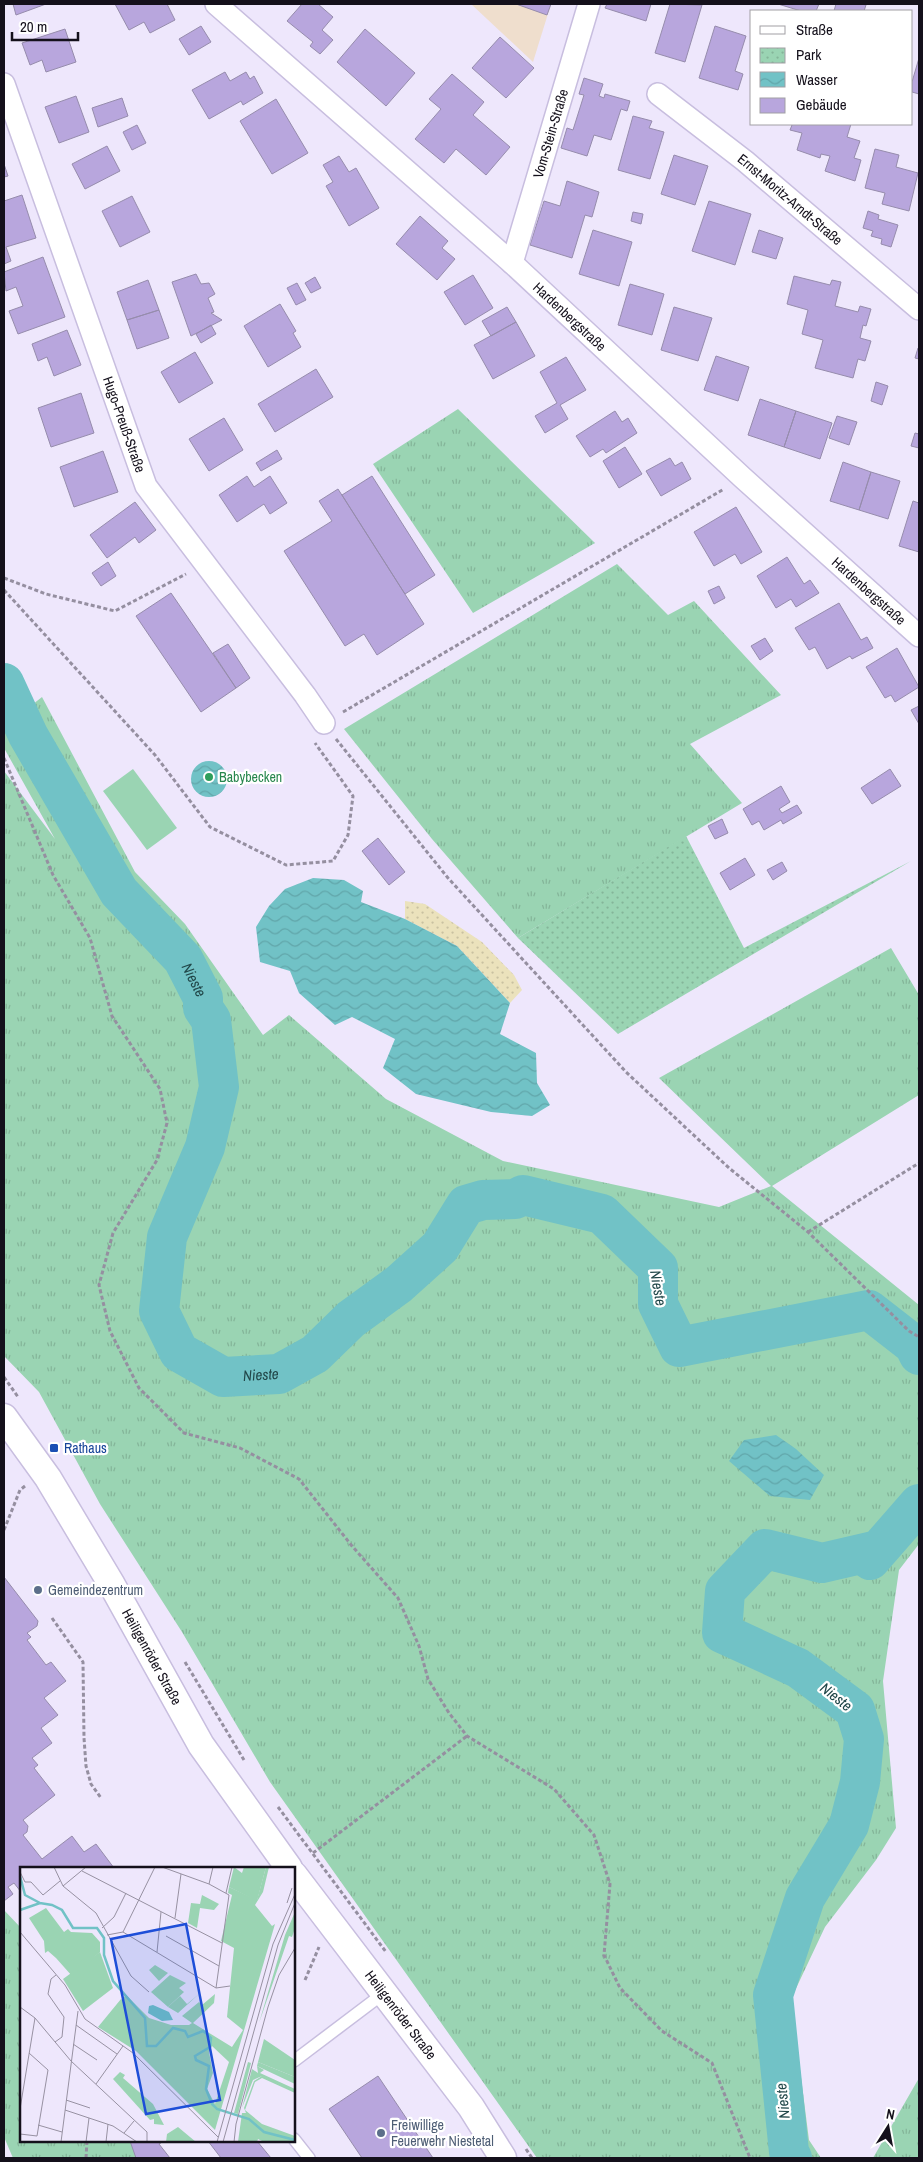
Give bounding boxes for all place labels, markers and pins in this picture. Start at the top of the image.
place label: Babybecken [219,768,282,786]
marker: Babybecken [203,771,215,783]
place label: Rathaus [64,1439,107,1457]
marker: Rathaus [48,1442,60,1454]
place label: Gemeindezentrum [48,1581,143,1599]
marker: Gemeindezentrum [32,1584,44,1596]
place label: Freiwillige Feuerwehr Niestetal [391,2116,494,2150]
marker: Freiwillige Feuerwehr Niestetal [375,2127,387,2139]

